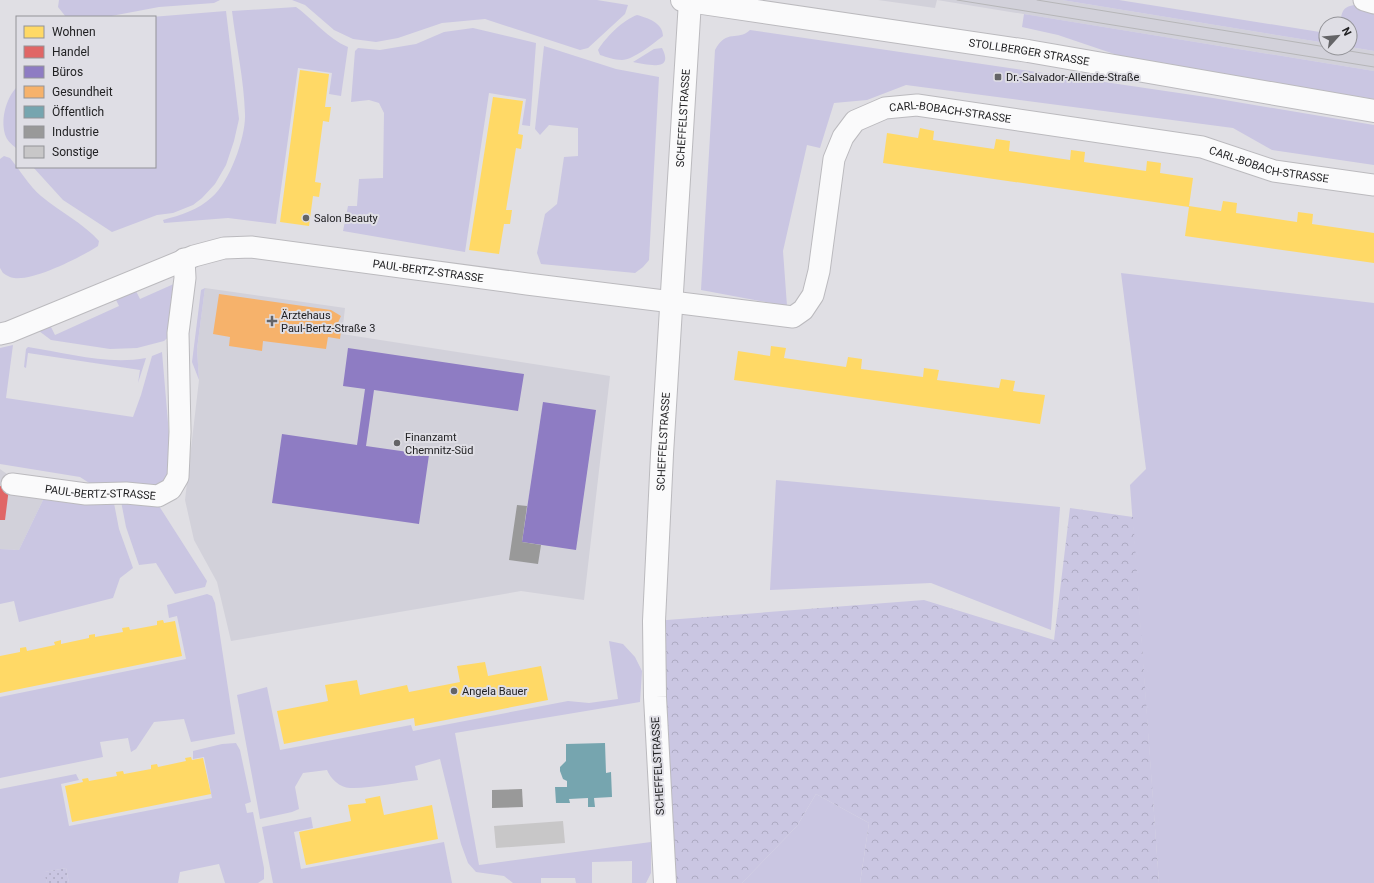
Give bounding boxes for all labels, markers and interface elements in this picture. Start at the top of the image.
legend [16,16,156,168]
north arrow [1318,16,1358,56]
text: Wohnen [52,25,96,39]
text: N [1339,25,1354,38]
street label: STOLLBERGER STRASSE [968,36,1090,68]
text: Handel [52,45,90,59]
text: Büros [52,65,83,79]
street label: SCHEFFELSTRASSE [673,68,692,168]
place label: Dr.-Salvador-Allende-Straße [1006,71,1140,84]
marker: Dr.-Salvador-Allende-Straße [993,72,1003,82]
text: Gesundheit [52,85,113,99]
street label: CARL-BOBACH-STRASSE [889,98,1012,125]
text: Öffentlich [52,104,104,119]
text: Industrie [52,125,99,139]
street label: CARL-BOBACH-STRASSE [1208,143,1330,185]
text: Sonstige [52,145,99,159]
place label: Salon Beauty [314,212,379,225]
marker: Salon Beauty [301,213,311,223]
street label: PAUL-BERTZ-STRASSE [372,257,484,285]
place label: Ärztehaus Paul-Bertz-Straße 3 [281,309,375,335]
marker: Ärztehaus Paul-Bertz-Straße 3 [266,315,278,327]
street label: SCHEFFELSTRASSE [654,392,672,491]
place label: Finanzamt Chemnitz-Süd [405,431,473,457]
marker: Finanzamt Chemnitz-Süd [392,438,402,448]
street label: PAUL-BERTZ-STRASSE [44,482,157,502]
place label: Angela Bauer [462,685,527,698]
marker: Angela Bauer [449,686,459,696]
street label: SCHEFFELSTRASSE [649,716,667,816]

